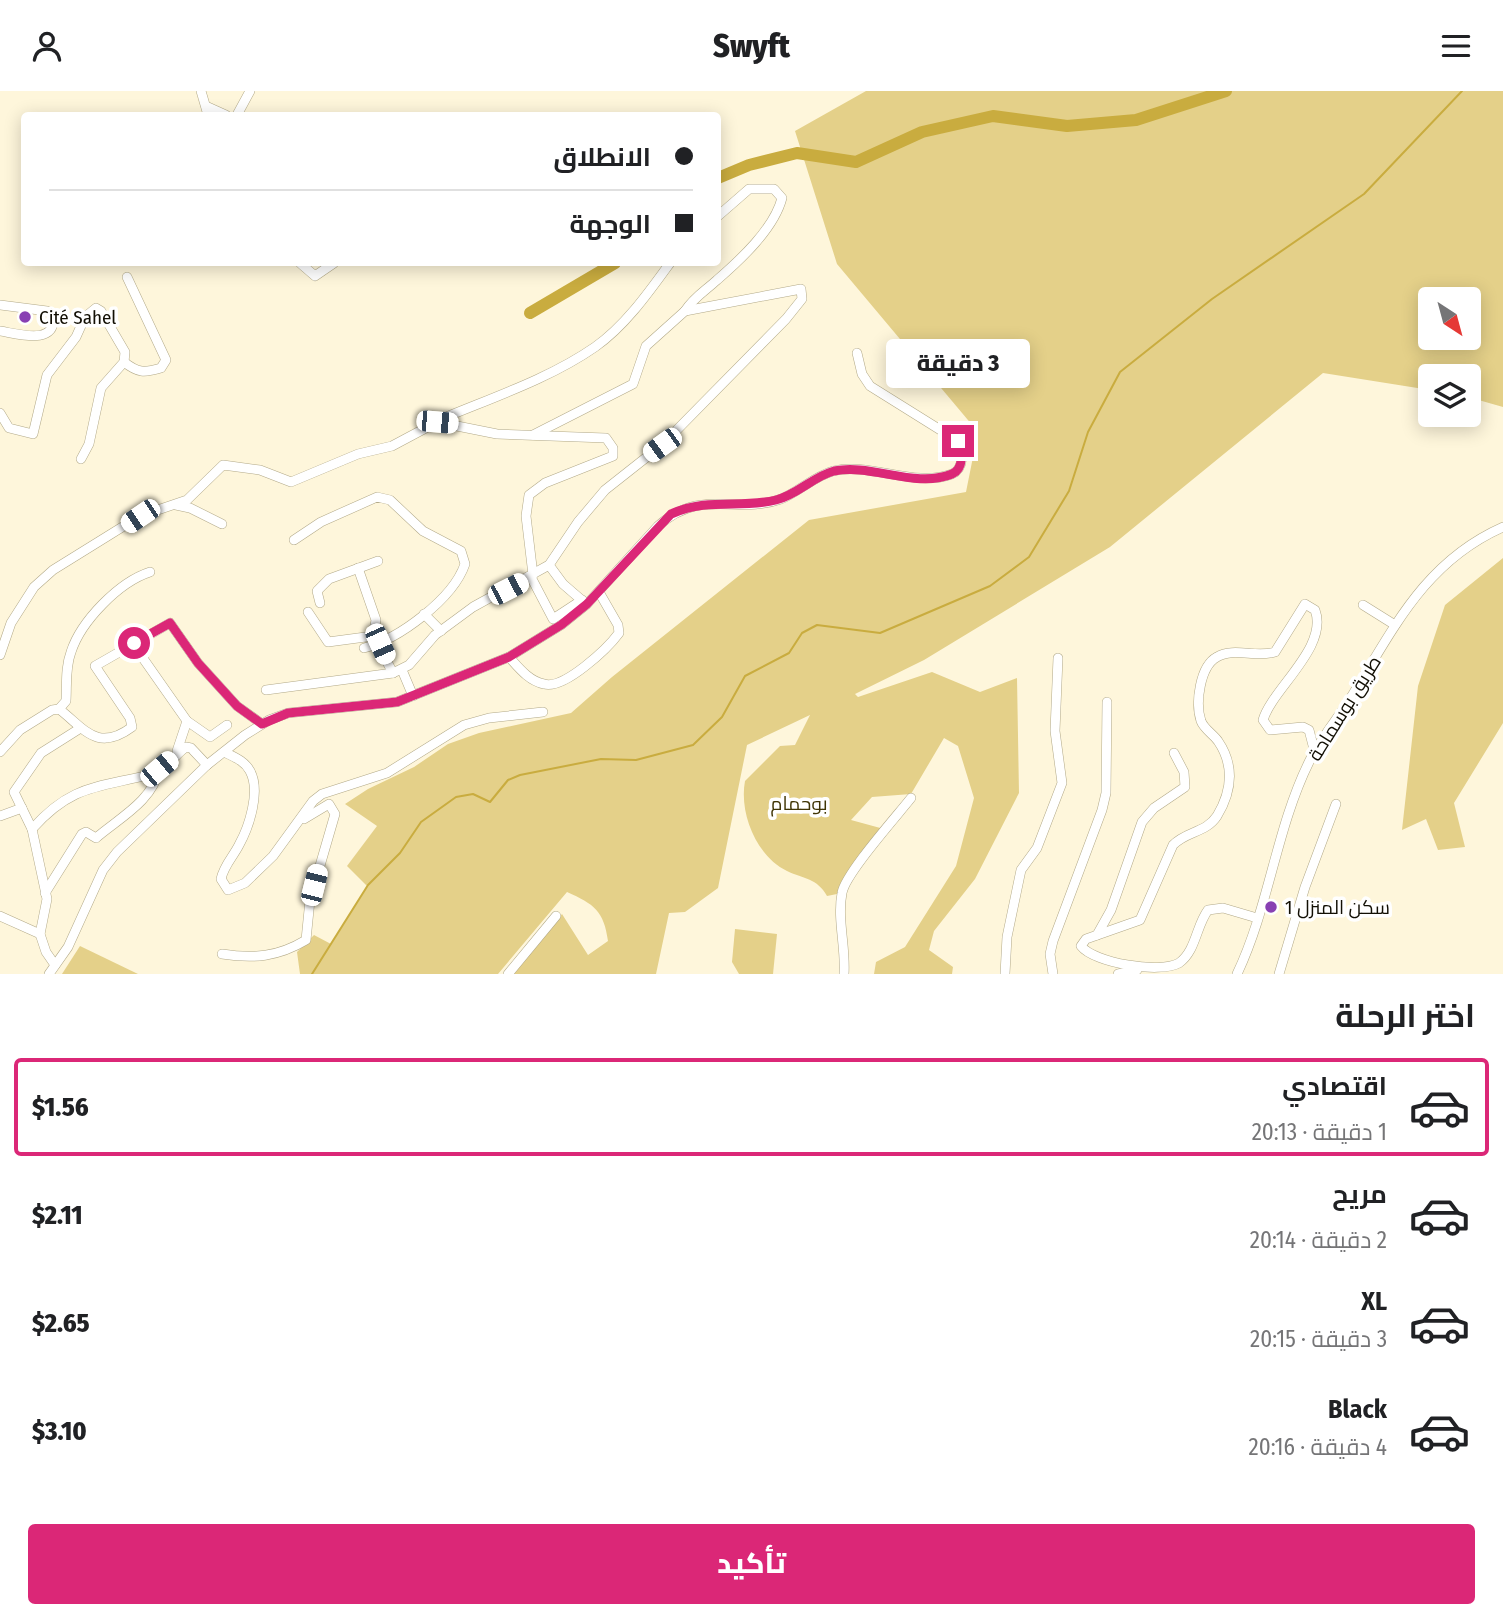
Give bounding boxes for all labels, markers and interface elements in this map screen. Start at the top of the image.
icon: person [28,27,66,65]
text: Swyft [713,27,790,65]
icon: menu [1437,27,1475,65]
text: الانطلاق [553,142,651,173]
text: الوجهة [570,209,651,240]
north arrow [1418,287,1480,350]
map controls [1418,287,1481,427]
place label: Cité Sahel [39,306,116,329]
marker: Cité Sahel [17,309,33,325]
callout: 3 دقيقة [886,339,1030,389]
text: 3 دقيقة [917,349,999,377]
button: layers [1418,364,1481,427]
car [416,410,459,434]
car [639,424,686,466]
route end [942,425,974,457]
car [117,496,164,536]
car [485,570,532,608]
car [362,621,399,667]
route start [118,627,150,659]
street label: طريق بوسماحة [1303,651,1387,766]
car [137,747,182,791]
park label: بوحمام [771,792,827,817]
car [299,862,330,908]
place label: سكن المنزل 1 [1285,896,1390,919]
marker: سكن المنزل 1 [1263,899,1279,915]
text: اختر الرحلة [1335,997,1475,1035]
text: اقتصادي [1282,1071,1387,1102]
icon: car [1408,1076,1471,1139]
text: $1.56 [32,1092,89,1123]
text: 1 دقيقة · 20:13 [1252,1118,1387,1146]
text: مريح [1332,1179,1387,1210]
icon: car [1408,1184,1471,1247]
text: $2.11 [32,1200,83,1231]
text: 2 دقيقة · 20:14 [1250,1226,1387,1254]
text: XL [1361,1286,1387,1317]
icon: car [1408,1292,1471,1355]
text: $2.65 [32,1308,90,1339]
text: 3 دقيقة · 20:15 [1250,1325,1387,1353]
text: Black [1328,1394,1387,1425]
icon: car [1408,1400,1471,1463]
text: $3.10 [32,1416,87,1447]
text: 4 دقيقة · 20:16 [1249,1433,1387,1461]
button: تأكيد [28,1524,1475,1604]

